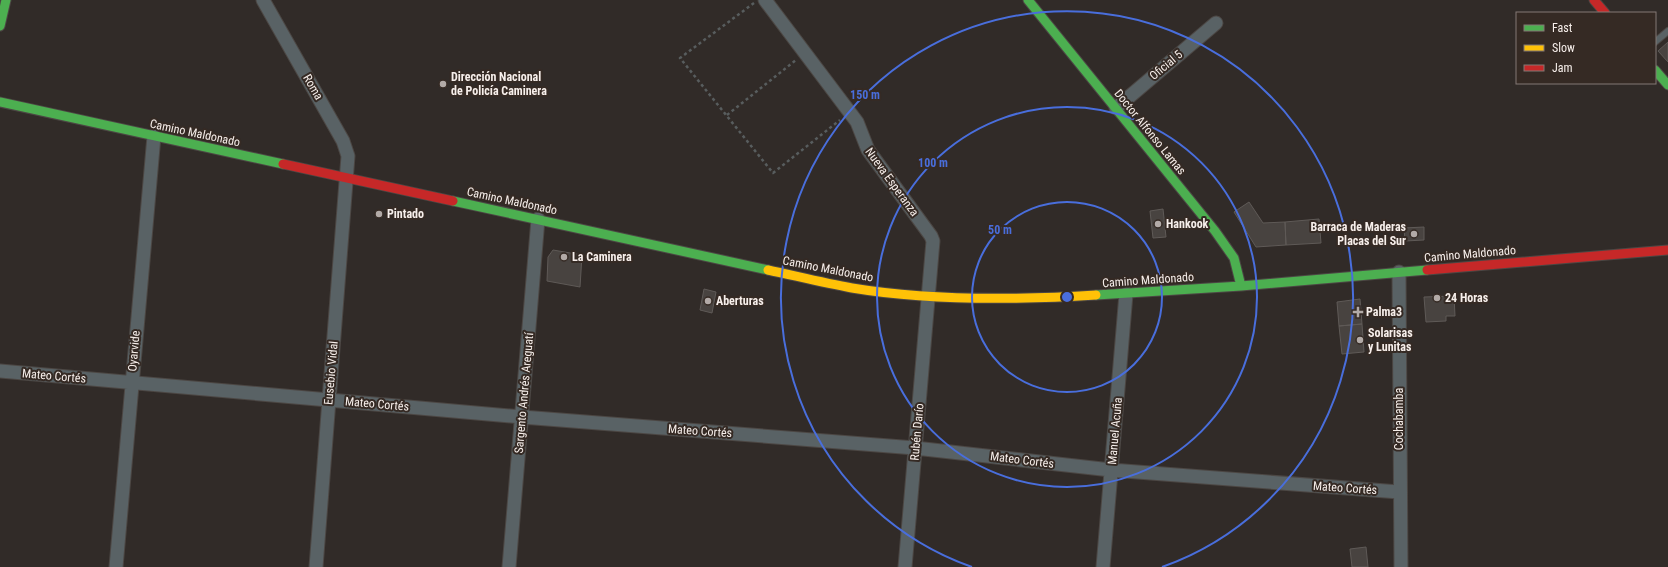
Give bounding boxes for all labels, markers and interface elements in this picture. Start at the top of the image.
legend [1516,12,1656,84]
text: Fast [1552,21,1573,35]
text: Slow [1552,41,1575,55]
street label: Oficial 5 [1147,47,1185,83]
text: Jam [1552,61,1573,75]
place label: Dirección Nacional de Policía Caminera [451,70,547,98]
street label: Roma [300,72,326,102]
marker: Dirección Nacional de Policía Caminera [438,79,448,89]
street label: Doctor Alfonso Lamas [1111,87,1189,177]
text: 150 m [850,88,880,102]
street label: Camino Maldonado [149,117,241,149]
street label: Nueva Esperanza [862,145,922,219]
text: 100 m [918,156,948,170]
street label: Camino Maldonado [466,185,558,217]
place label: Pintado [387,207,424,221]
marker: Pintado [374,209,384,219]
place label: Hankook [1166,217,1209,231]
marker: Hankook [1153,219,1163,229]
place label: Barraca de Maderas Placas del Sur [1310,220,1407,248]
text: 50 m [988,223,1012,237]
marker: Barraca de Maderas Placas del Sur [1409,229,1419,239]
street label: Camino Maldonado [1424,243,1516,265]
place label: La Caminera [572,250,632,264]
marker: La Caminera [559,252,569,262]
street label: Camino Maldonado [782,253,874,285]
street label: Camino Maldonado [1102,270,1194,290]
centre of rings [1060,290,1074,304]
place label: 24 Horas [1445,291,1489,305]
marker: 24 Horas [1432,293,1442,303]
place label: Aberturas [716,294,764,308]
marker: Aberturas [703,296,713,306]
place label: Palma3 [1366,305,1402,319]
marker: Palma3 [1353,307,1363,317]
place label: Solarisas y Lunitas [1368,326,1413,354]
street label: Oyarvide [125,330,143,372]
street label: Sargento Andrés Areguatí [512,331,536,454]
marker: Solarisas y Lunitas [1355,335,1365,345]
street label: Eusebio Vidal [321,340,341,406]
street label: Mateo Cortés [21,366,87,386]
street label: Cochabamba [1392,388,1406,450]
street label: Mateo Cortés [344,394,410,414]
street label: Manuel Acuña [1105,397,1125,465]
street label: Rubén Darío [908,403,926,461]
street label: Mateo Cortés [667,422,733,440]
street label: Mateo Cortés [989,449,1055,471]
street label: Mateo Cortés [1312,479,1378,497]

